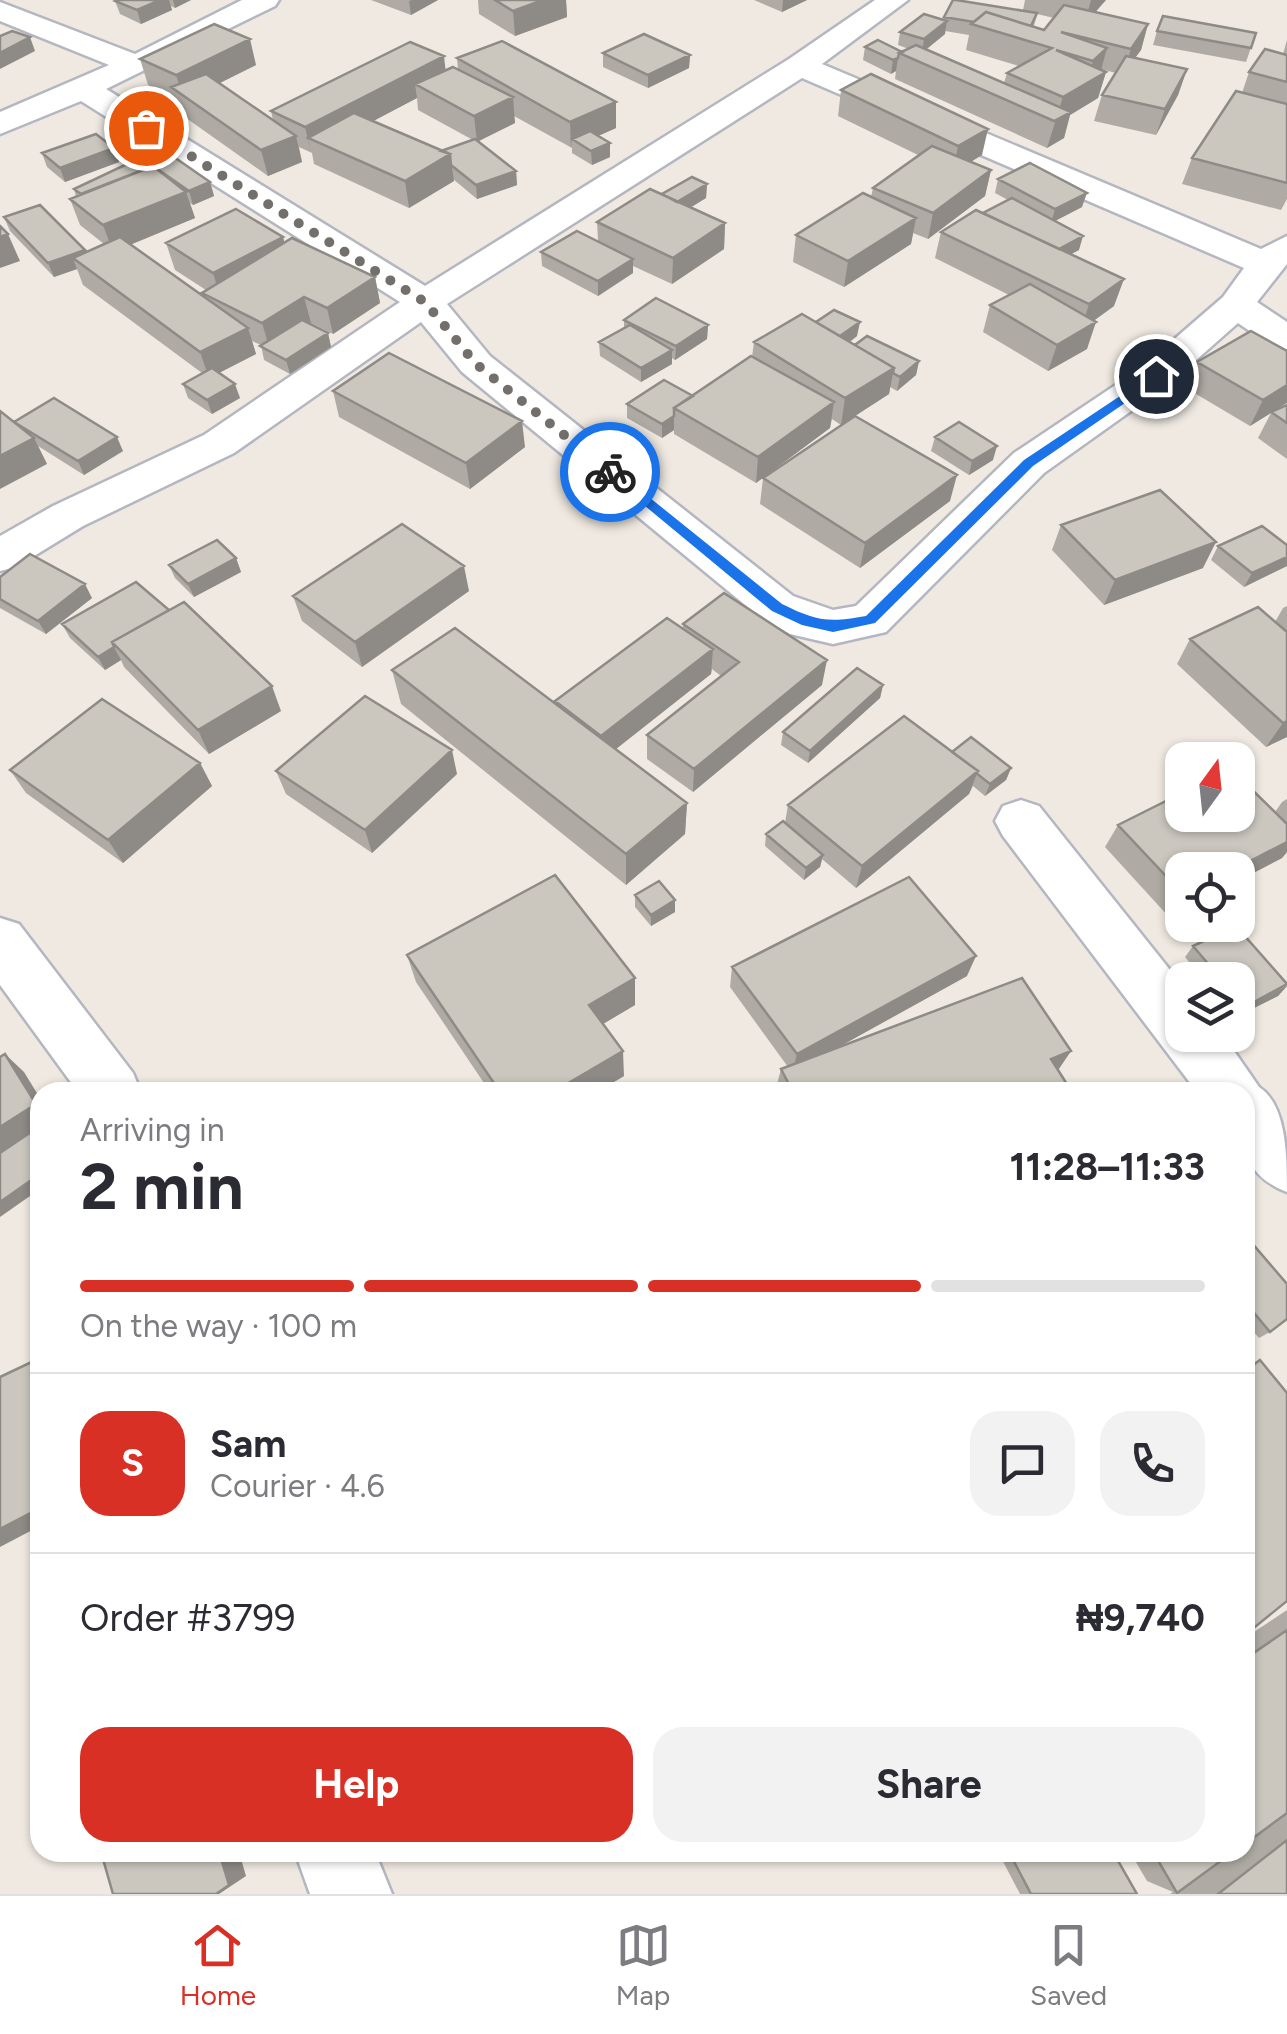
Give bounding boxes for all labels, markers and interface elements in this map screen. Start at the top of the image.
pin [104,86,189,171]
icon: bag [119,101,174,156]
pin [1114,334,1199,419]
icon: home [1129,349,1184,404]
courier [560,422,660,522]
icon: bike [583,445,638,500]
north arrow [1165,742,1255,832]
map controls [1165,742,1255,1052]
button: locate [1165,852,1255,942]
button: layers [1165,962,1255,1052]
text: Arriving in [80,1111,225,1149]
text: 11:28–11:33 [1010,1144,1205,1190]
text: 2 min [80,1147,244,1225]
text: On the way · 100 m [80,1307,357,1345]
button: chat [970,1411,1075,1516]
button: phone [1100,1411,1205,1516]
text: Sam [210,1421,286,1467]
text: S [121,1440,144,1486]
text: Courier · 4.6 [210,1467,385,1505]
text: Order #3799 [80,1595,296,1641]
text: ₦9,740 [1076,1595,1205,1641]
button: Help [80,1727,633,1842]
button: Share [653,1727,1205,1842]
tab: Home [180,1918,256,2012]
tab: Map [616,1918,671,2012]
tab: Saved [1030,1918,1107,2012]

